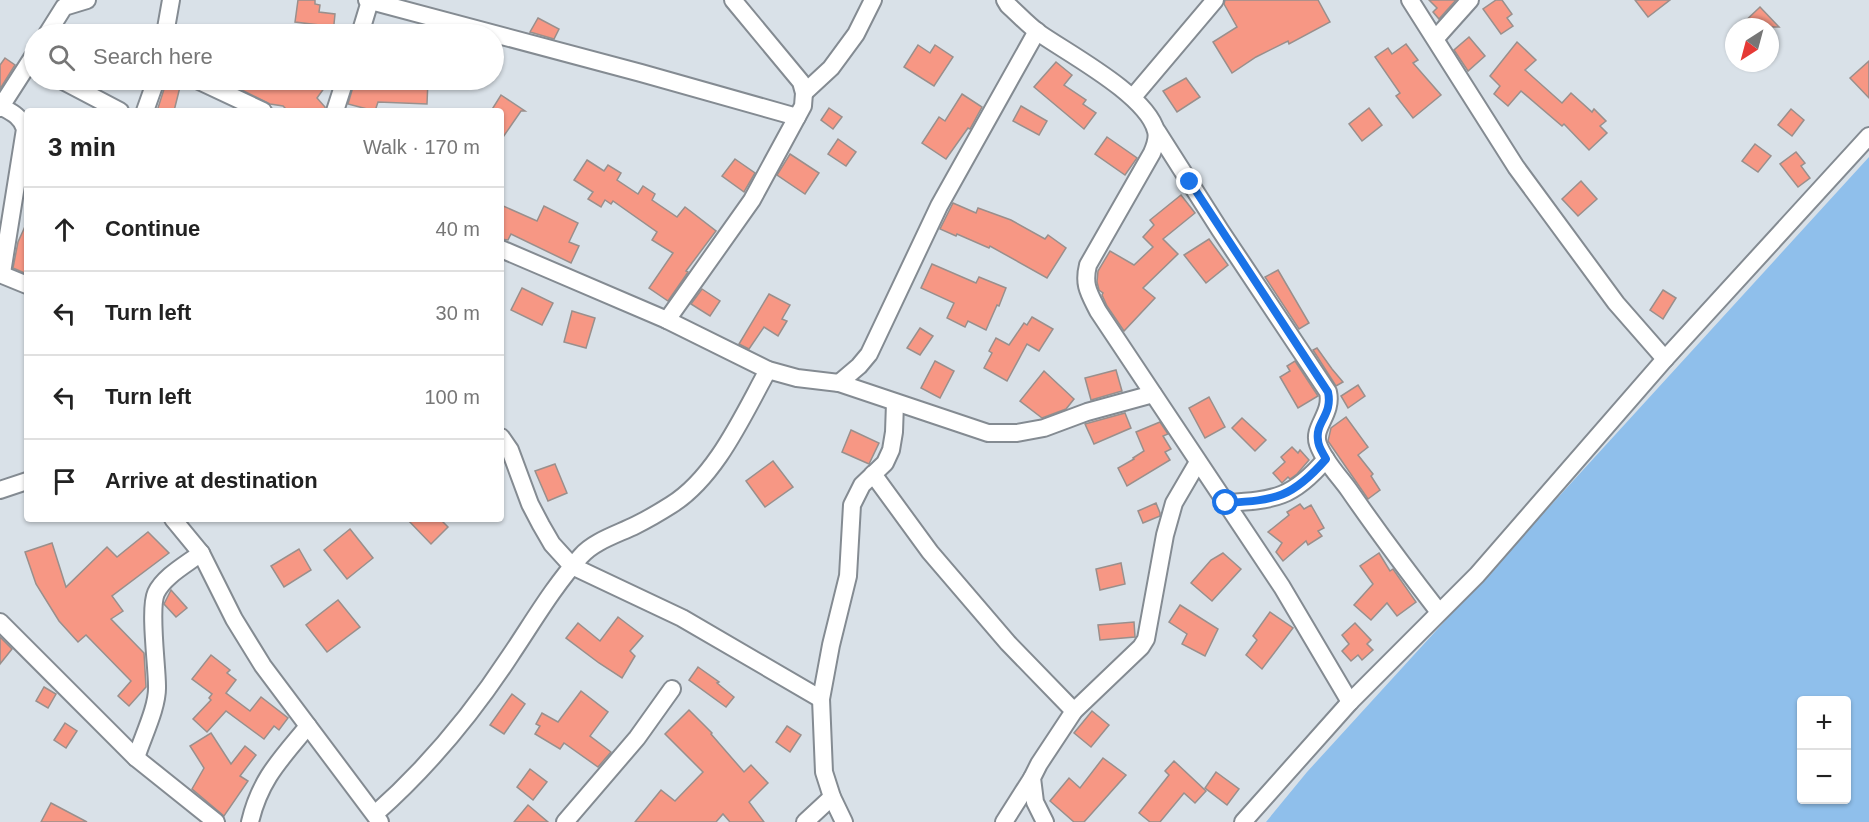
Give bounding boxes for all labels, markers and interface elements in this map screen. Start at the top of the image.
north arrow [1725,18,1779,72]
search box [24,24,504,90]
icon: search [45,41,78,74]
text: Search here [93,44,213,69]
text: 3 min [48,132,116,162]
text: Walk · 170 m [363,136,480,158]
route end [1176,168,1202,194]
icon: ahead [48,213,81,246]
text: Continue [105,216,200,241]
text: 40 m [436,218,480,240]
icon: left [48,297,81,330]
text: Turn left [105,300,191,325]
text: 30 m [436,302,480,324]
icon: left [48,381,81,414]
text: Turn left [105,384,191,409]
text: 100 m [424,386,480,408]
icon: arrive [48,465,81,498]
text: Arrive at destination [105,468,318,493]
route start [1212,489,1238,515]
map controls [1797,696,1851,804]
button: + [1797,696,1851,750]
button: − [1797,750,1851,804]

